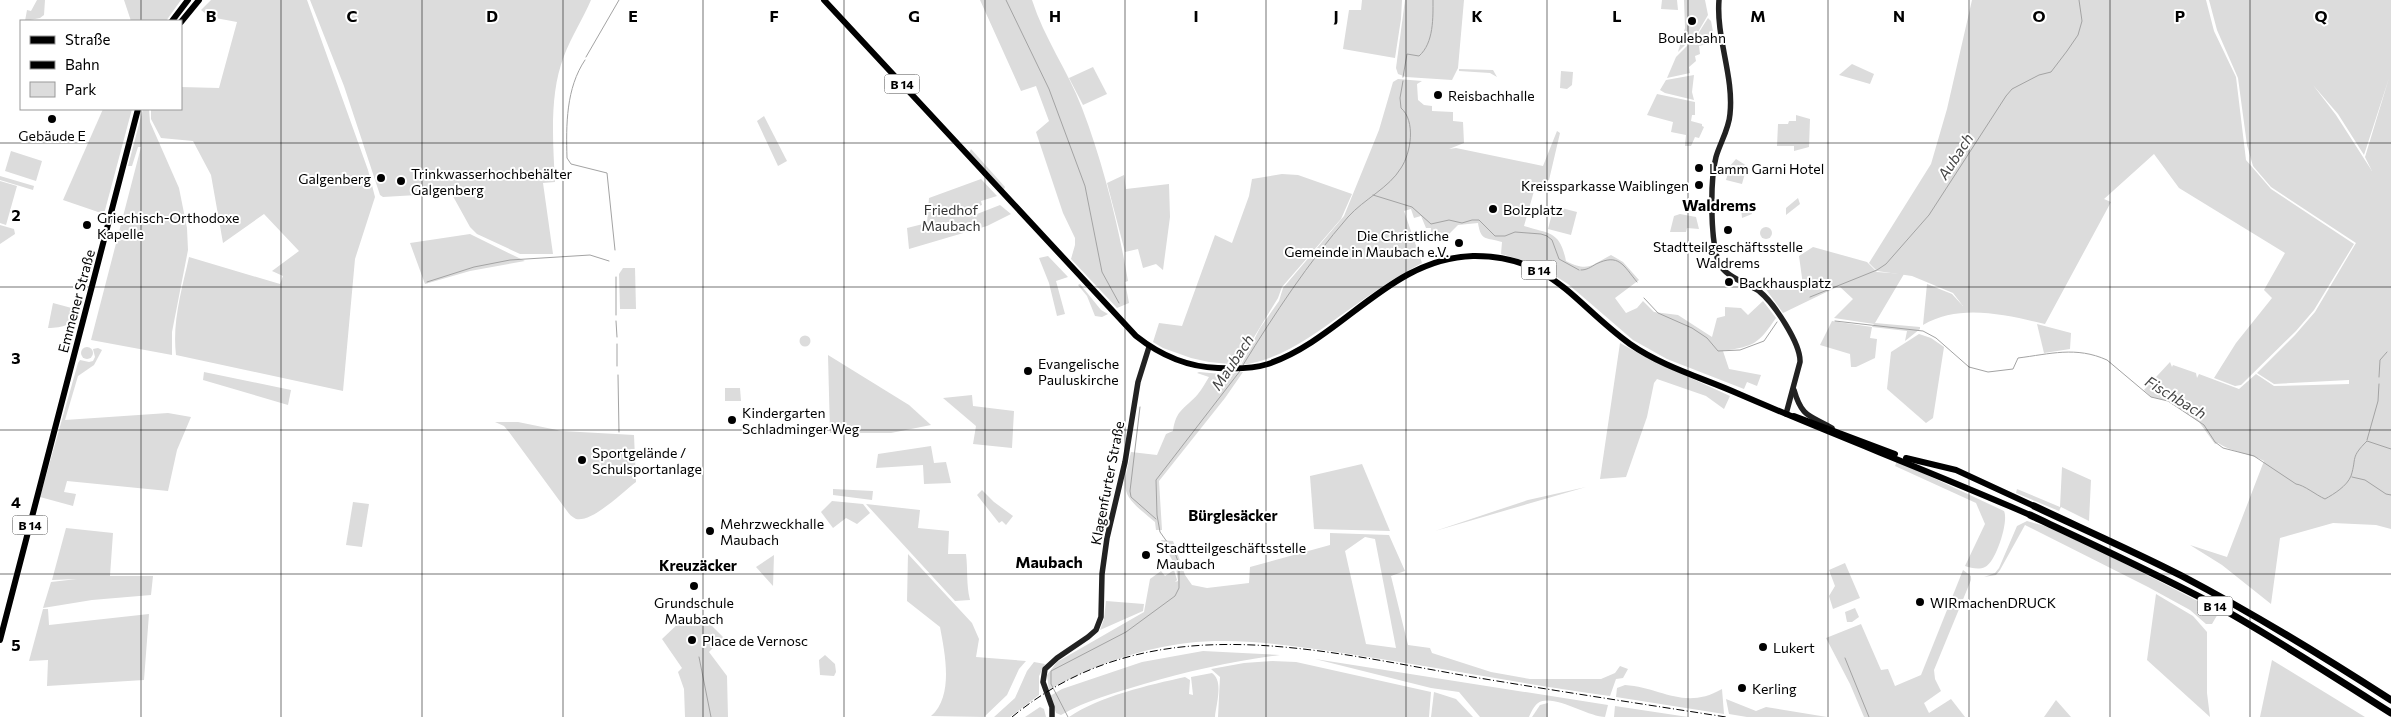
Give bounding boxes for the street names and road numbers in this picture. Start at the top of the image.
road number: B 14 [884,74,920,94]
street label: Emmener Straße [54,247,98,355]
road number: B 14 [1522,260,1556,280]
street label: Klagenfurter Straße [1087,420,1127,546]
road number: B 14 [12,516,48,534]
road number: B 14 [2198,596,2232,616]

